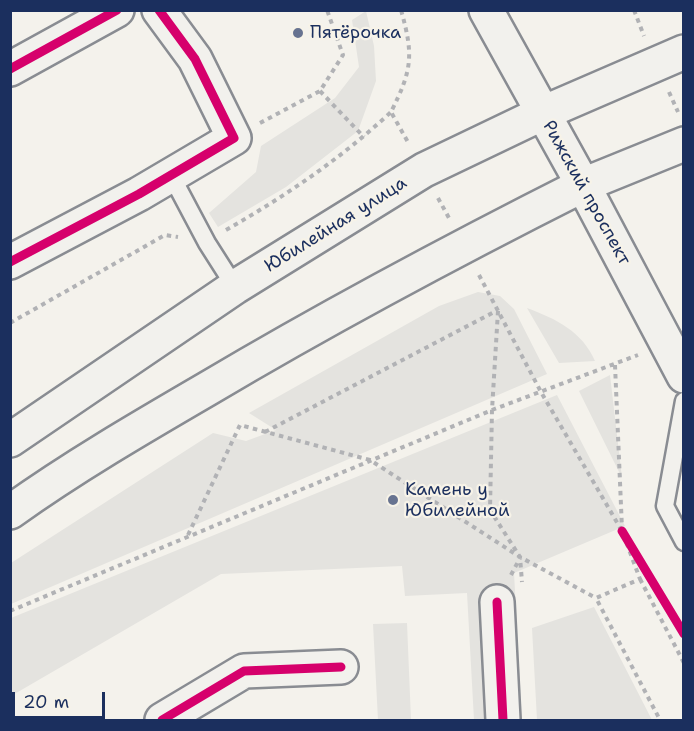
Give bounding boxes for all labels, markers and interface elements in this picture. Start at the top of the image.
place label: Пятёрочка [310,22,401,44]
marker: Пятёрочка [291,26,305,40]
street label: Рижский проспект [537,117,635,269]
street label: Юбилейная улица [261,173,411,277]
place label: Камень у Юбилейной [405,479,510,522]
marker: Камень у Юбилейной [386,493,400,507]
scale bar [15,680,108,718]
text: 20 m [23,690,69,714]

